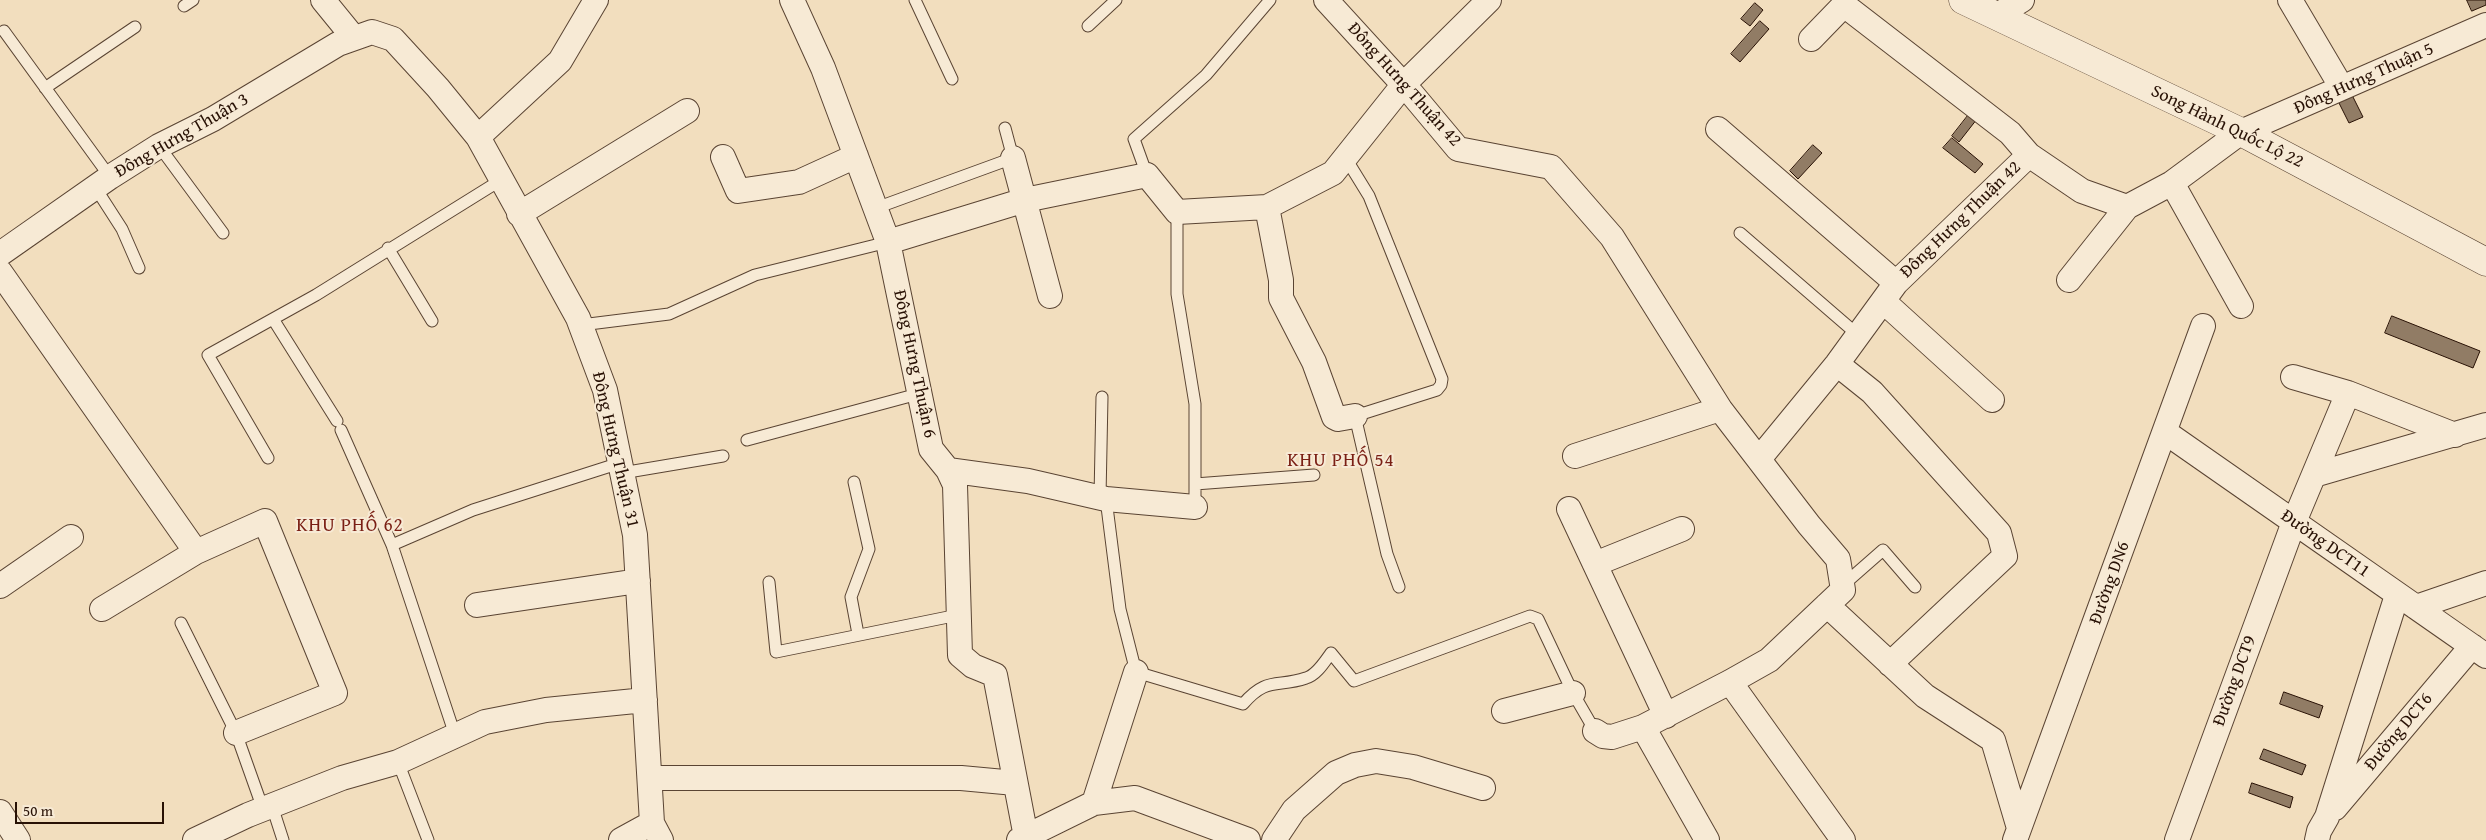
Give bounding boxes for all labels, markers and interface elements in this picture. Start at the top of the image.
street label: Đông Hưng Thuận 42 [1343,19,1465,151]
street label: Đông Hưng Thuận 5 [2291,38,2437,120]
street label: Song Hành Quốc Lộ 22 [2147,81,2307,173]
street label: Đông Hưng Thuận 3 [111,89,253,183]
street label: Đông Hưng Thuận 42 [1896,157,2026,283]
street label: Đông Hưng Thuận 6 [888,288,940,440]
street label: Đông Hưng Thuận 31 [587,370,643,530]
district label: KHU PHỐ 54 [1286,450,1396,472]
street label: Đường DCT11 [2276,505,2374,583]
district label: KHU PHỐ 62 [295,515,405,537]
street label: Đường DN6 [2085,539,2135,627]
street label: Đường DCT9 [2209,633,2261,729]
street label: Đường DCT6 [2360,689,2438,775]
scale bar [18,792,166,824]
text: 50 m [23,800,53,821]

